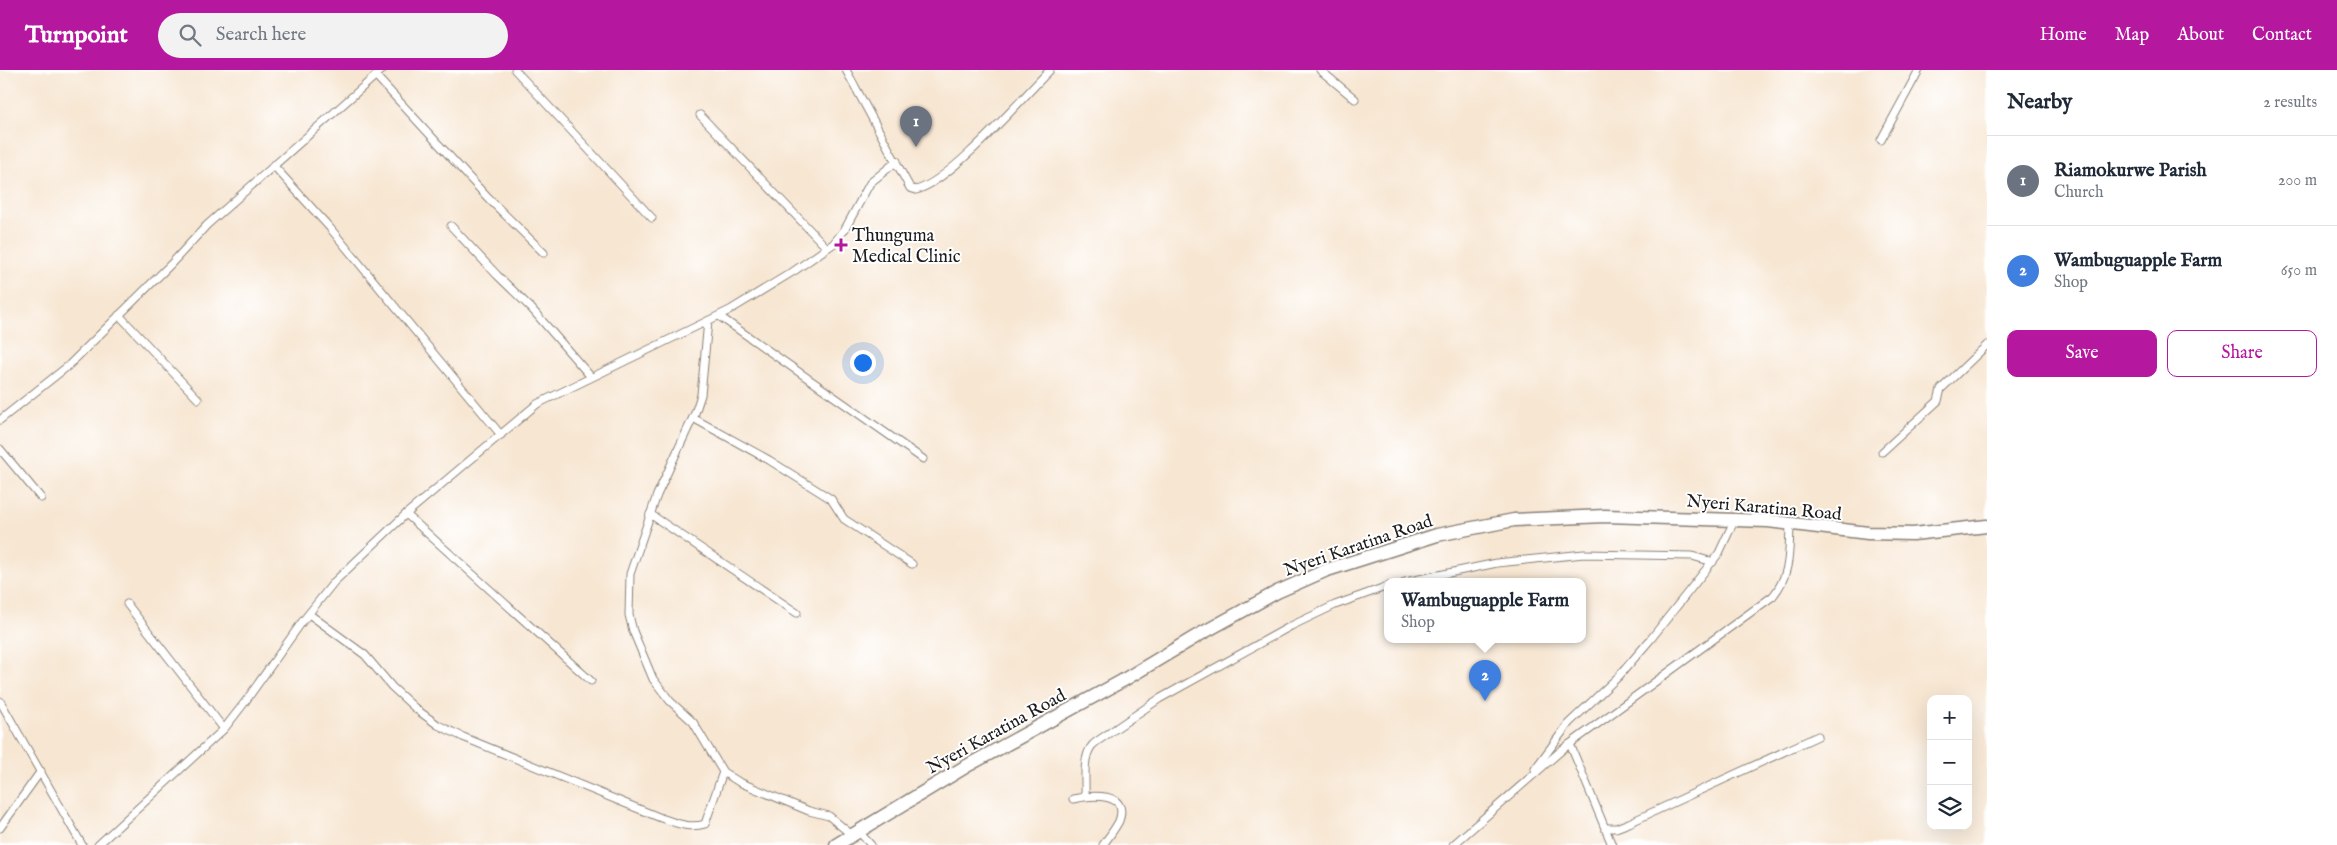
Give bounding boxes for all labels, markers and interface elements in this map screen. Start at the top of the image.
search box [158,13,508,58]
text: Turnpoint [25,20,128,51]
icon: search [176,21,204,49]
text: Search here [216,23,306,47]
text: Home [2040,24,2087,47]
text: Map [2115,24,2149,47]
text: About [2177,24,2224,47]
text: Contact [2252,24,2312,47]
text: Nearby [2007,89,2072,116]
text: 2 results [2263,93,2317,113]
pin: 1 [900,106,932,147]
text: Riamokurwe Parish [2054,159,2207,183]
text: 1 [2020,171,2026,191]
text: 200 m [2278,171,2317,191]
text: Church [2054,183,2103,203]
place label: Thunguma Medical Clinic [852,225,961,269]
marker: Thunguma Medical Clinic [834,238,848,252]
text: Wambuguapple Farm [2054,249,2222,273]
text: 2 [2019,261,2027,281]
text: 650 m [2281,261,2317,281]
text: Shop [2054,273,2088,293]
button: Save [2007,330,2157,377]
button: Share [2167,330,2317,377]
your location [850,350,876,376]
street label: Nyeri Karatina Road [1685,490,1843,527]
street label: Nyeri Karatina Road [1281,510,1436,583]
popup [1384,578,1586,643]
text: Wambuguapple Farm [1401,589,1569,613]
text: Shop [1401,613,1435,633]
pin: 2 [1469,660,1501,701]
street label: Nyeri Karatina Road [923,684,1071,780]
map controls [1927,695,1972,830]
button: + [1927,695,1972,740]
button: − [1927,740,1972,785]
button: layers [1927,785,1972,830]

